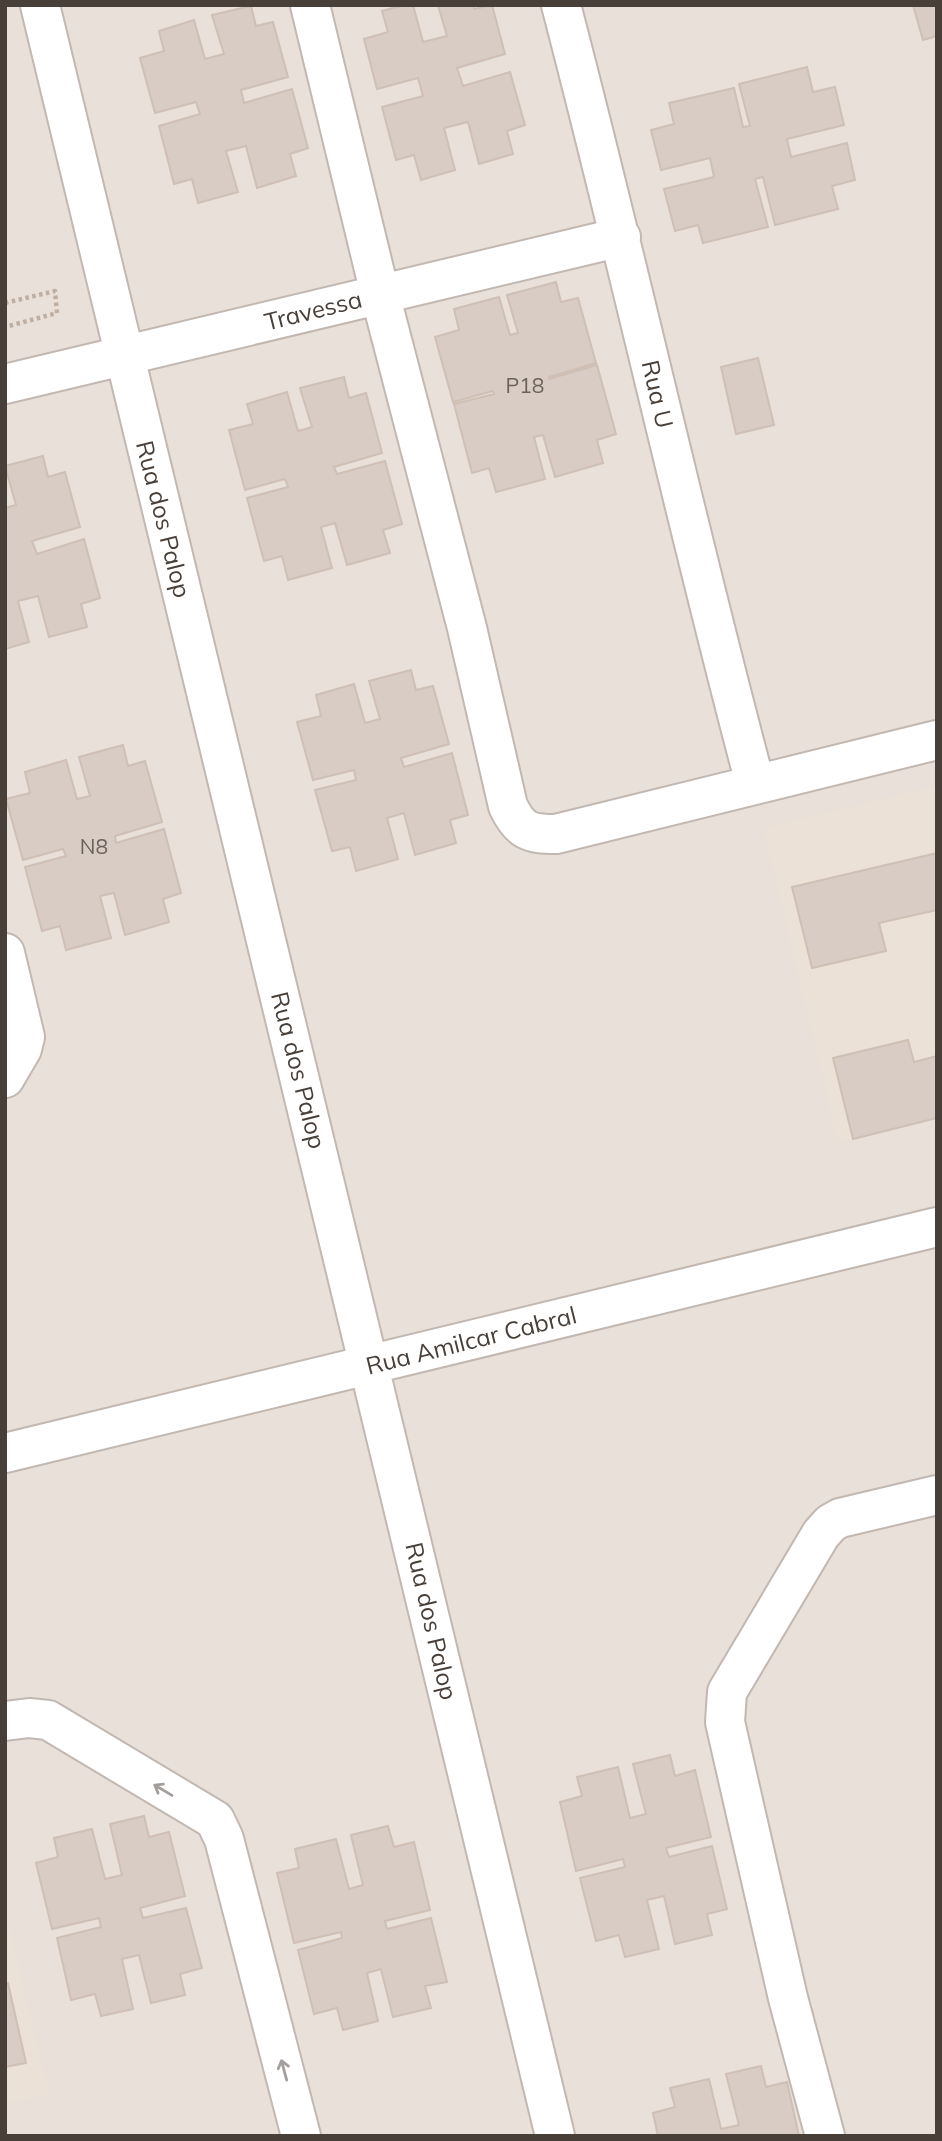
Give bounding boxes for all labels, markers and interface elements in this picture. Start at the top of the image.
street label: Travessa [261,283,365,337]
street label: Rua U [636,357,680,431]
house number: P18 [506,372,544,398]
street label: Rua dos Palop [130,437,198,601]
house number: N8 [80,833,108,859]
street label: Rua dos Palop [265,988,333,1152]
street label: Rua Amilcar Cabral [363,1299,579,1381]
street label: Rua dos Palop [399,1539,465,1703]
one-way arrow [154,1782,174,1796]
one-way arrow [277,2059,290,2081]

